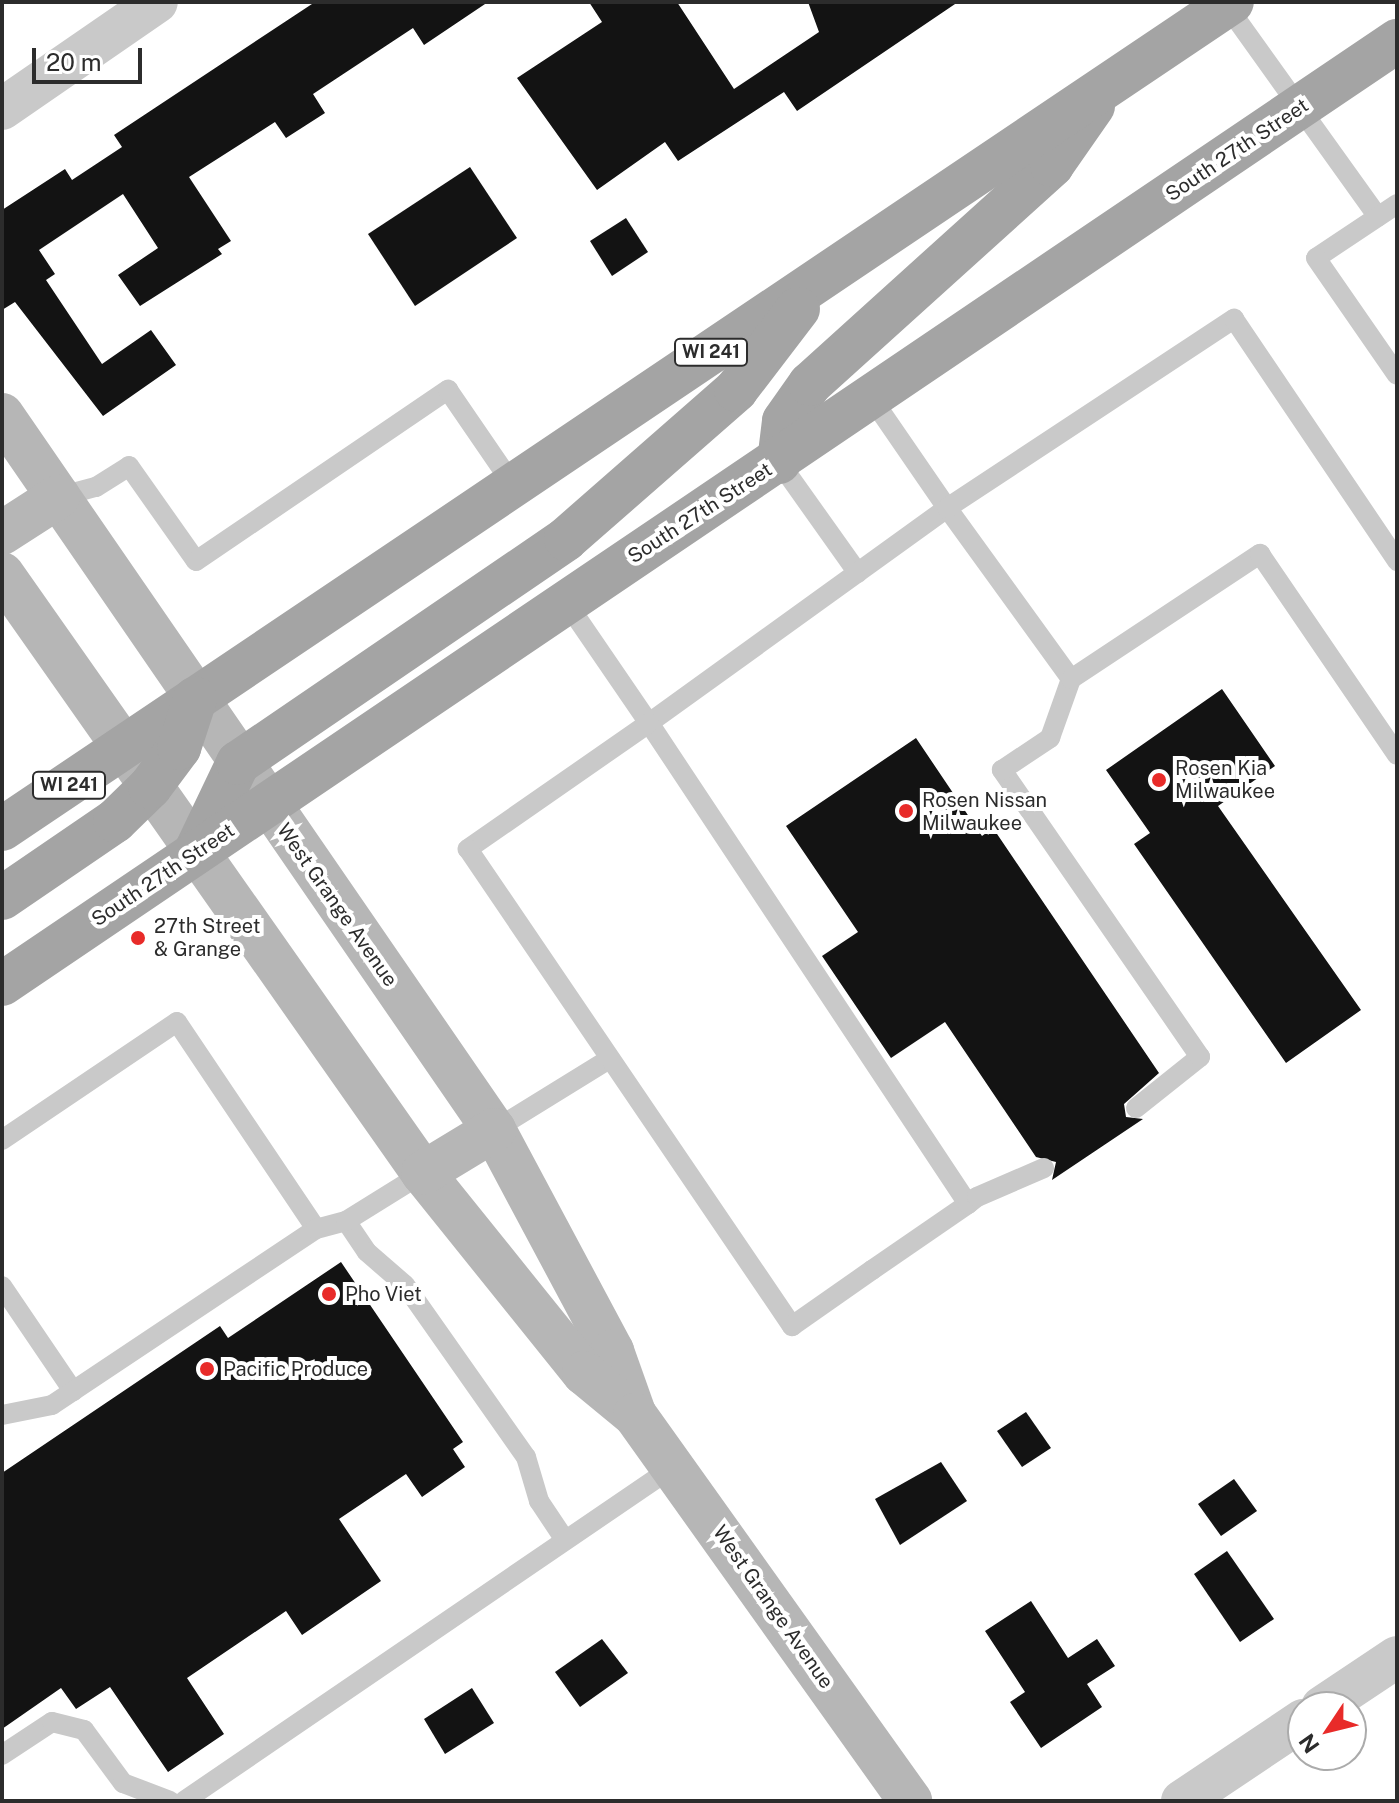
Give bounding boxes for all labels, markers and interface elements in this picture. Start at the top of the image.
scale bar [36,32,146,82]
text: 20 m [46,48,102,76]
street label: South 27th Street [1161,93,1313,207]
road number: WI 241 [673,338,749,366]
street label: South 27th Street [623,457,777,569]
place label: Rosen Kia Milwaukee [1175,756,1275,803]
road number: WI 241 [31,771,107,799]
marker: Rosen Kia Milwaukee [1150,771,1168,789]
place label: Rosen Nissan Milwaukee [922,788,1047,835]
marker: Rosen Nissan Milwaukee [897,802,915,820]
street label: South 27th Street [87,818,239,932]
street label: West Grange Avenue [272,819,402,991]
place label: 27th Street & Grange [154,914,261,961]
marker: 27th Street & Grange [129,929,147,947]
place label: Pho Viet [345,1282,422,1306]
marker: Pho Viet [320,1285,338,1303]
place label: Pacific Produce [223,1357,368,1381]
marker: Pacific Produce [198,1360,216,1378]
street label: West Grange Avenue [708,1521,838,1693]
north arrow [1287,1691,1367,1771]
text: N [1293,1729,1325,1758]

